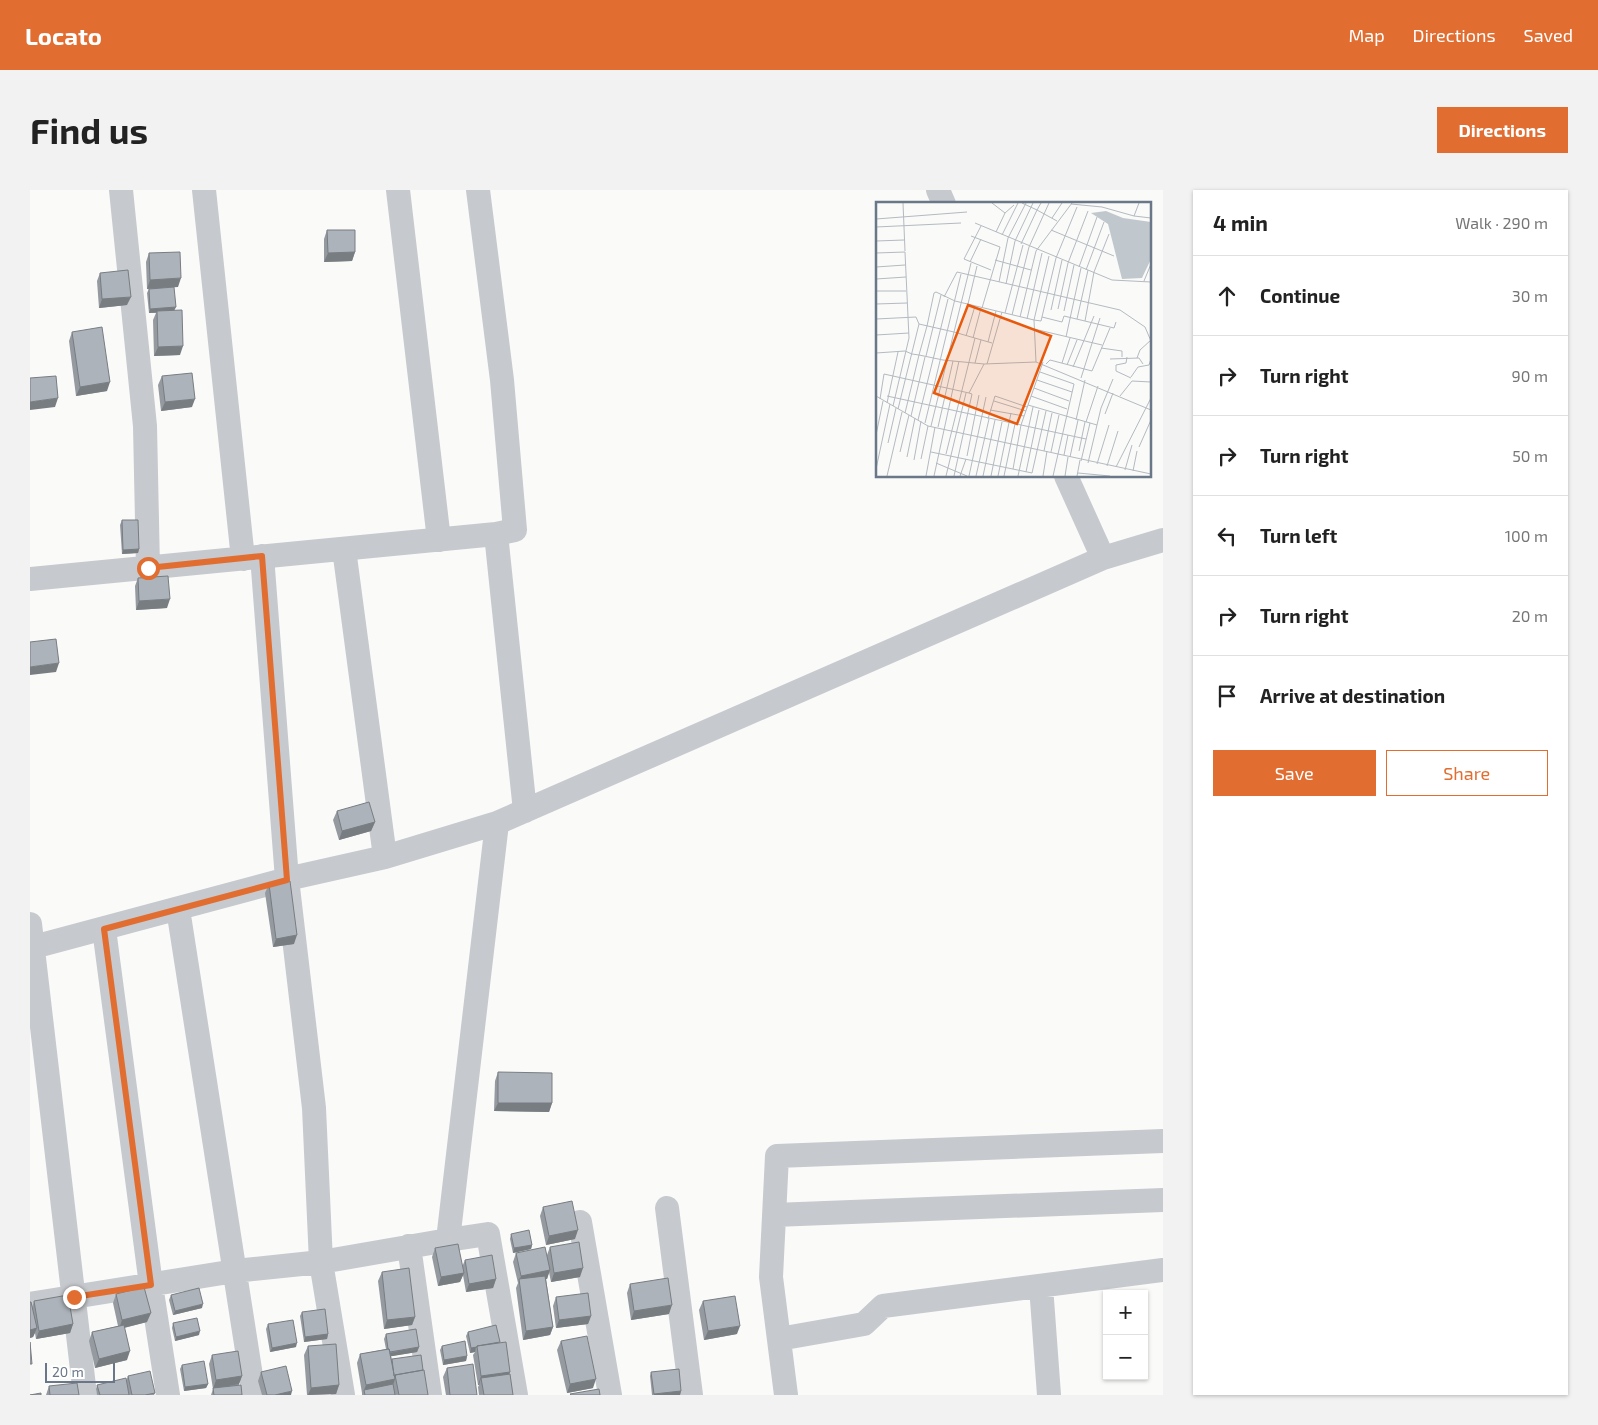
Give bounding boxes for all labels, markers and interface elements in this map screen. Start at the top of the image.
text: Locato [25,21,102,50]
text: Map [1348,24,1385,46]
text: Directions [1413,24,1496,46]
text: Saved [1524,24,1573,46]
button: Directions [1437,107,1568,153]
text: Find us [30,109,148,151]
inset map [876,202,1150,478]
text: 4 min [1213,210,1268,235]
text: Walk · 290 m [1455,213,1548,232]
icon: ahead [1213,282,1241,310]
text: Continue [1260,284,1340,307]
text: 30 m [1512,286,1548,305]
icon: right [1213,362,1241,390]
text: Turn right [1260,364,1348,387]
text: 90 m [1512,366,1548,385]
icon: right [1213,442,1241,470]
text: Turn right [1260,444,1348,467]
text: 50 m [1512,446,1548,465]
icon: left [1213,522,1241,550]
text: Turn left [1260,524,1337,547]
text: 100 m [1505,526,1548,545]
route start [137,557,160,580]
icon: right [1213,602,1241,630]
text: Turn right [1260,604,1348,627]
text: 20 m [1512,606,1548,625]
icon: arrive [1213,682,1241,710]
text: Arrive at destination [1260,684,1445,707]
button: Save [1213,750,1376,796]
button: Share [1386,750,1548,796]
route end [63,1286,86,1309]
map controls [1103,1290,1148,1380]
button: + [1103,1290,1148,1335]
button: − [1103,1335,1148,1380]
scale bar [45,1360,115,1383]
text: 20 m [52,1363,84,1380]

